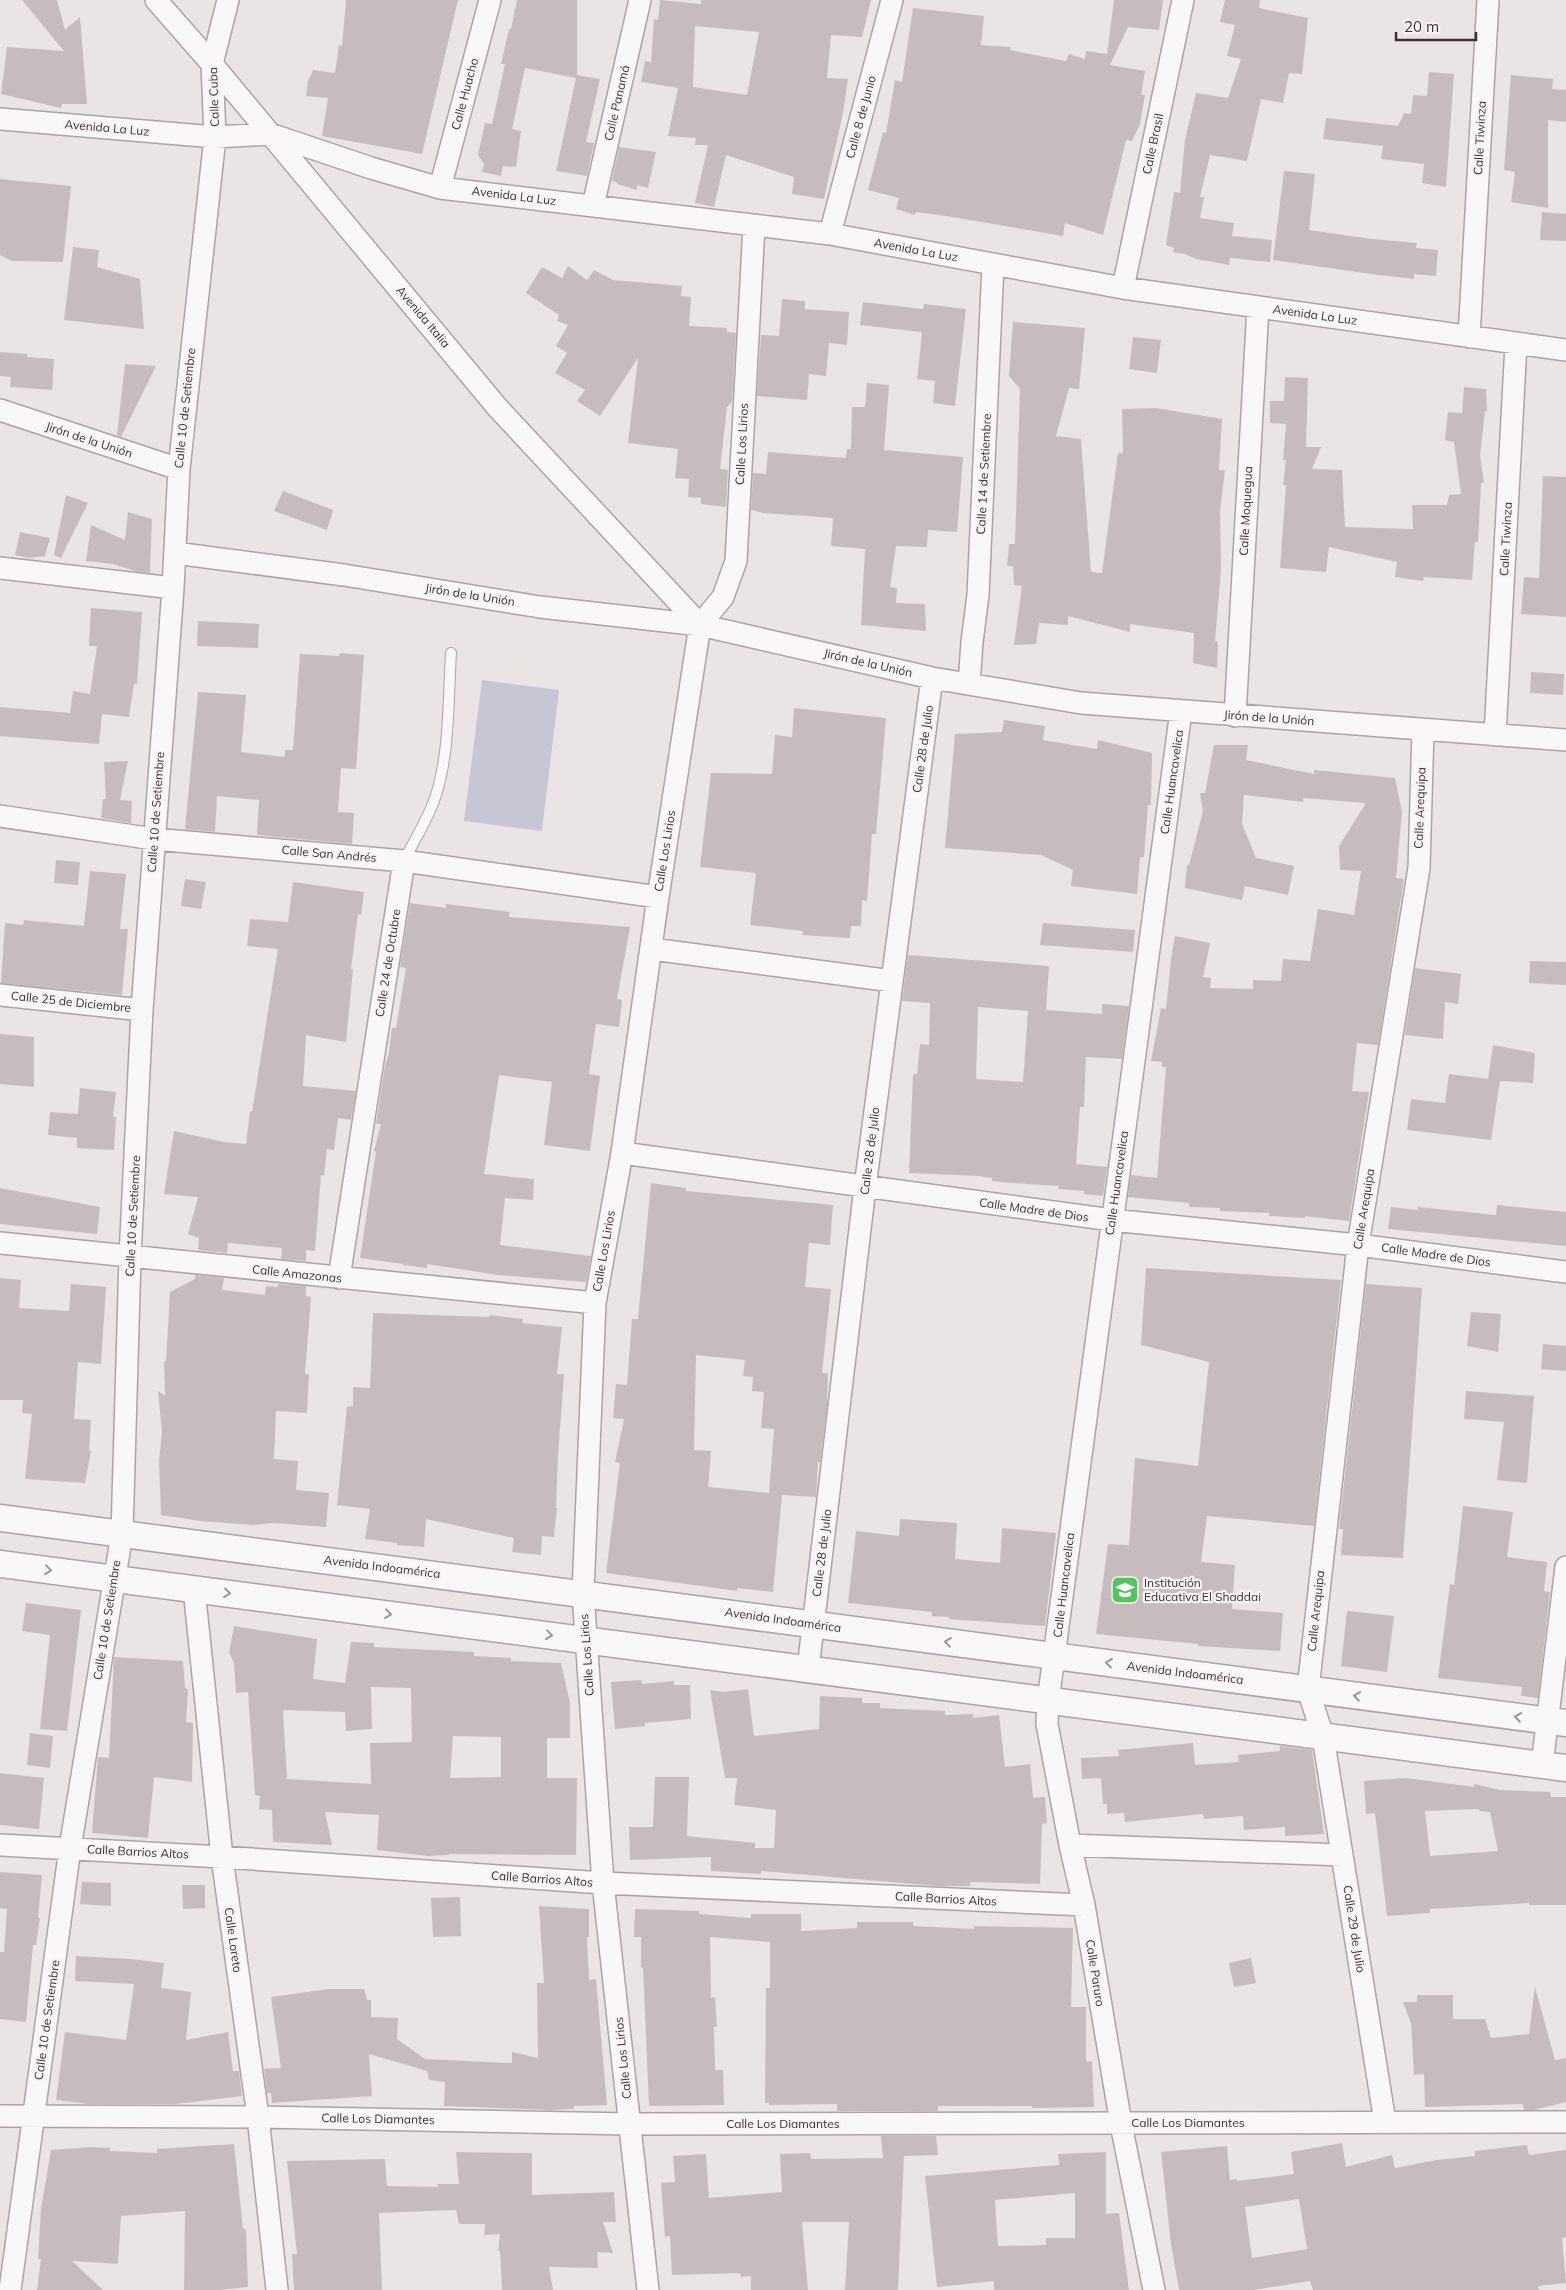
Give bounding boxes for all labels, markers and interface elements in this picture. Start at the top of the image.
scale bar [1396,10,1476,42]
text: 20 m [1404,17,1439,36]
street label: Calle Huacho [448,56,481,131]
street label: Calle Panamá [601,64,633,142]
street label: Calle Cuba [205,67,222,127]
street label: Calle 8 de Junio [842,74,879,160]
street label: Calle Tiwinza [1470,100,1489,176]
street label: Calle Brasil [1139,112,1166,176]
street label: Avenida La Luz [64,116,150,139]
street label: Avenida La Luz [471,183,557,208]
street label: Avenida La Luz [873,235,959,264]
street label: Avenida Italia [393,283,454,351]
street label: Avenida La Luz [1272,301,1358,328]
street label: Calle 10 de Setiembre [171,347,198,469]
street label: Calle Los Lirios [732,402,751,486]
street label: Calle 14 de Setiembre [973,413,994,535]
street label: Jirón de la Unión [44,418,135,461]
street label: Calle Moquegua [1236,466,1255,556]
street label: Calle Tiwinza [1496,501,1515,577]
street label: Jirón de la Unión [424,580,516,609]
street label: Jirón de la Unión [822,645,914,680]
street label: Calle 28 de Julio [909,704,936,794]
street label: Jirón de la Unión [1223,707,1315,728]
street label: Calle Huancavelica [1157,729,1186,835]
street label: Calle 10 de Setiembre [144,751,167,873]
street label: Calle Arequipa [1411,767,1428,849]
street label: Calle Los Lirios [651,809,678,893]
street label: Calle San Andrés [281,842,377,865]
street label: Calle 24 de Octubre [372,908,403,1018]
street label: Calle 25 de Diciembre [10,988,132,1015]
street label: Calle 28 de Julio [857,1106,882,1196]
street label: Calle Huancavelica [1102,1130,1131,1236]
street label: Calle 10 de Setiembre [122,1155,143,1277]
street label: Calle Arequipa [1350,1167,1377,1250]
street label: Calle Madre de Dios [978,1194,1090,1225]
street label: Calle Los Lirios [589,1209,618,1293]
street label: Calle Madre de Dios [1380,1239,1492,1270]
street label: Calle Amazonas [251,1261,343,1286]
street label: Calle 28 de Julio [809,1508,834,1598]
street label: Calle Huancavelica [1050,1532,1077,1638]
street label: Avenida Indoamérica [323,1552,441,1581]
street label: Calle 10 de Setiembre [90,1559,123,1681]
one-way arrow [45,1564,53,1575]
street label: Calle Arequipa [1304,1570,1327,1652]
school or university icon: Institución Educativa El Shaddai [1110,1575,1140,1605]
place label: Institución Educativa El Shaddai [1144,1575,1261,1604]
one-way arrow [223,1587,231,1598]
street label: Avenida Indoamérica [724,1604,842,1635]
one-way arrow [384,1608,392,1619]
street label: Calle Los Lirios [576,1613,597,1697]
one-way arrow [545,1629,553,1640]
one-way arrow [943,1637,951,1648]
one-way arrow [1104,1658,1112,1669]
street label: Avenida Indoamérica [1126,1658,1244,1687]
one-way arrow [1352,1691,1361,1701]
one-way arrow [1513,1712,1521,1723]
street label: Calle Barrios Altos [87,1841,189,1862]
street label: Calle Barrios Altos [491,1867,594,1890]
street label: Calle 29 de Julio [1340,1884,1369,1974]
street label: Calle Barrios Altos [895,1888,997,1909]
street label: Calle Loreto [221,1906,246,1974]
street label: Calle Paruro [1083,1938,1108,2008]
street label: Calle 10 de Setiembre [31,1959,62,2081]
street label: Calle Los Lirios [611,2016,634,2100]
street label: Calle Los Diamantes [321,2110,435,2127]
street label: Calle Los Diamantes [1131,2115,1245,2130]
street label: Calle Los Diamantes [726,2116,840,2131]

